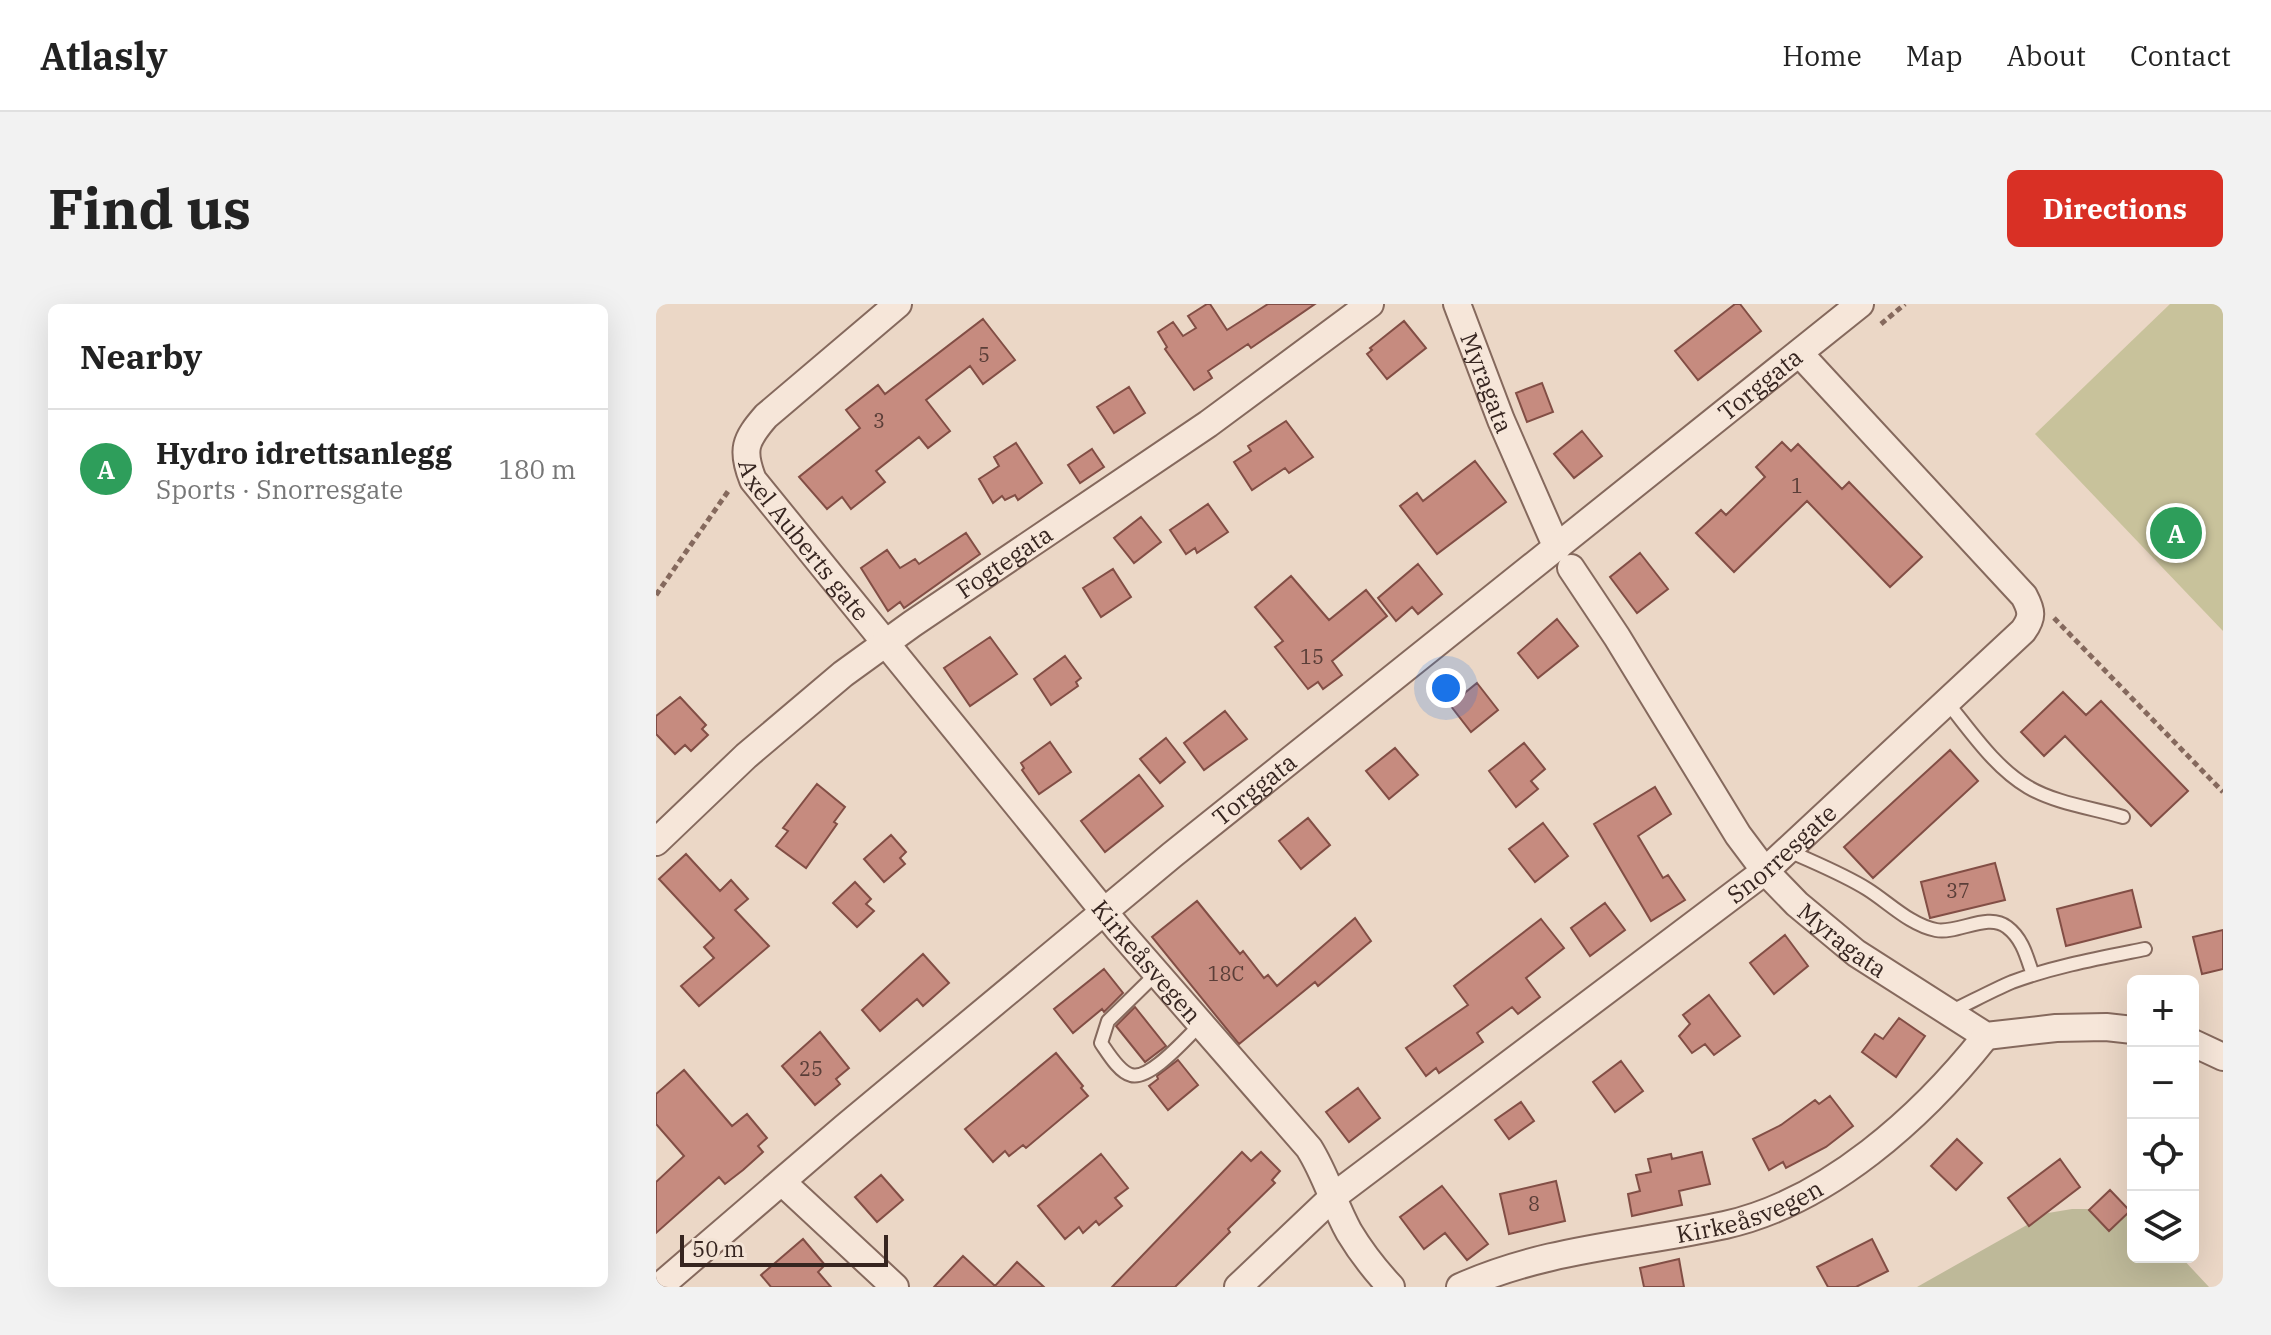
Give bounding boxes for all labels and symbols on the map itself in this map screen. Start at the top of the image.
street label: Myragata [1453,328,1521,438]
house number: 5 [978,341,990,368]
street label: Torggata [1711,341,1809,428]
house number: 3 [873,407,885,434]
street label: Axel Auberts gate [731,456,877,627]
house number: 1 [1791,472,1803,499]
pin: A [2150,503,2202,563]
street label: Fogtegata [950,518,1059,606]
house number: 15 [1300,643,1324,670]
your location [1426,668,1466,708]
street label: Torggata [1205,746,1303,833]
street label: Snorresgate [1720,797,1843,910]
house number: 37 [1946,877,1970,904]
street label: Kirkeåsvegen [1085,893,1209,1030]
street label: Myragata [1791,895,1893,985]
house number: 18C [1208,960,1244,987]
house number: 25 [799,1055,823,1082]
street label: Kirkeåsvegen [1674,1172,1828,1250]
house number: 8 [1528,1190,1540,1217]
scale bar [680,1231,888,1267]

